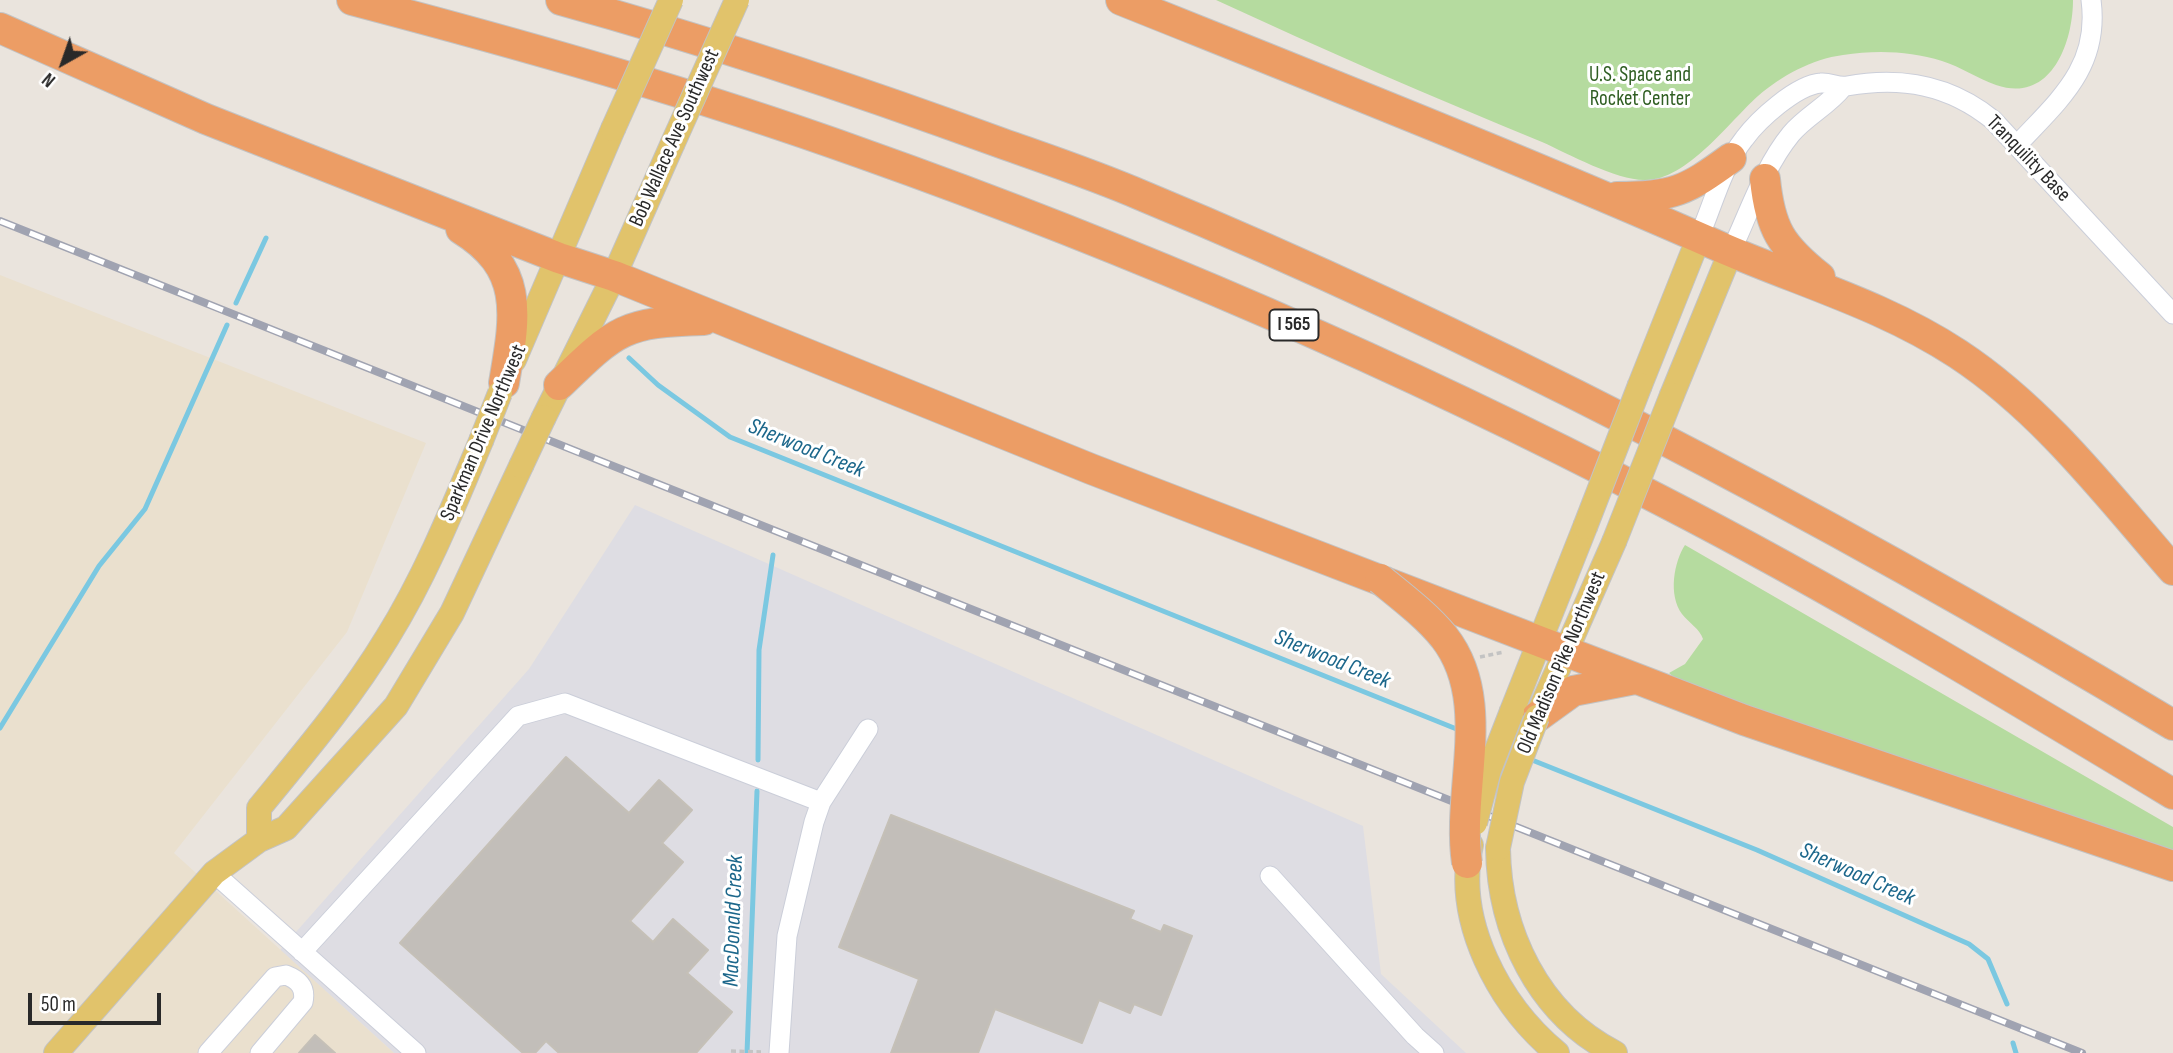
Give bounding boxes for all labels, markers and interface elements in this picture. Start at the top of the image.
north arrow [28,28,98,98]
street label: Bob Wallace Ave Southwest [624,45,726,231]
park label: U.S. Space and Rocket Center [1589,63,1691,113]
text: N [38,67,60,92]
street label: Tranquility Base [1980,110,2076,208]
road number: I 565 [1270,310,1318,340]
street label: Sparkman Drive Northwest [436,341,532,525]
water label: Sherwood Creek [744,413,868,485]
street label: Old Madison Pike Northwest [1512,568,1612,758]
water label: Sherwood Creek [1270,624,1394,696]
water label: Sherwood Creek [1795,837,1919,913]
water label: MacDonald Creek [718,855,750,987]
scale bar [32,979,164,1023]
text: 50 m [41,992,76,1017]

